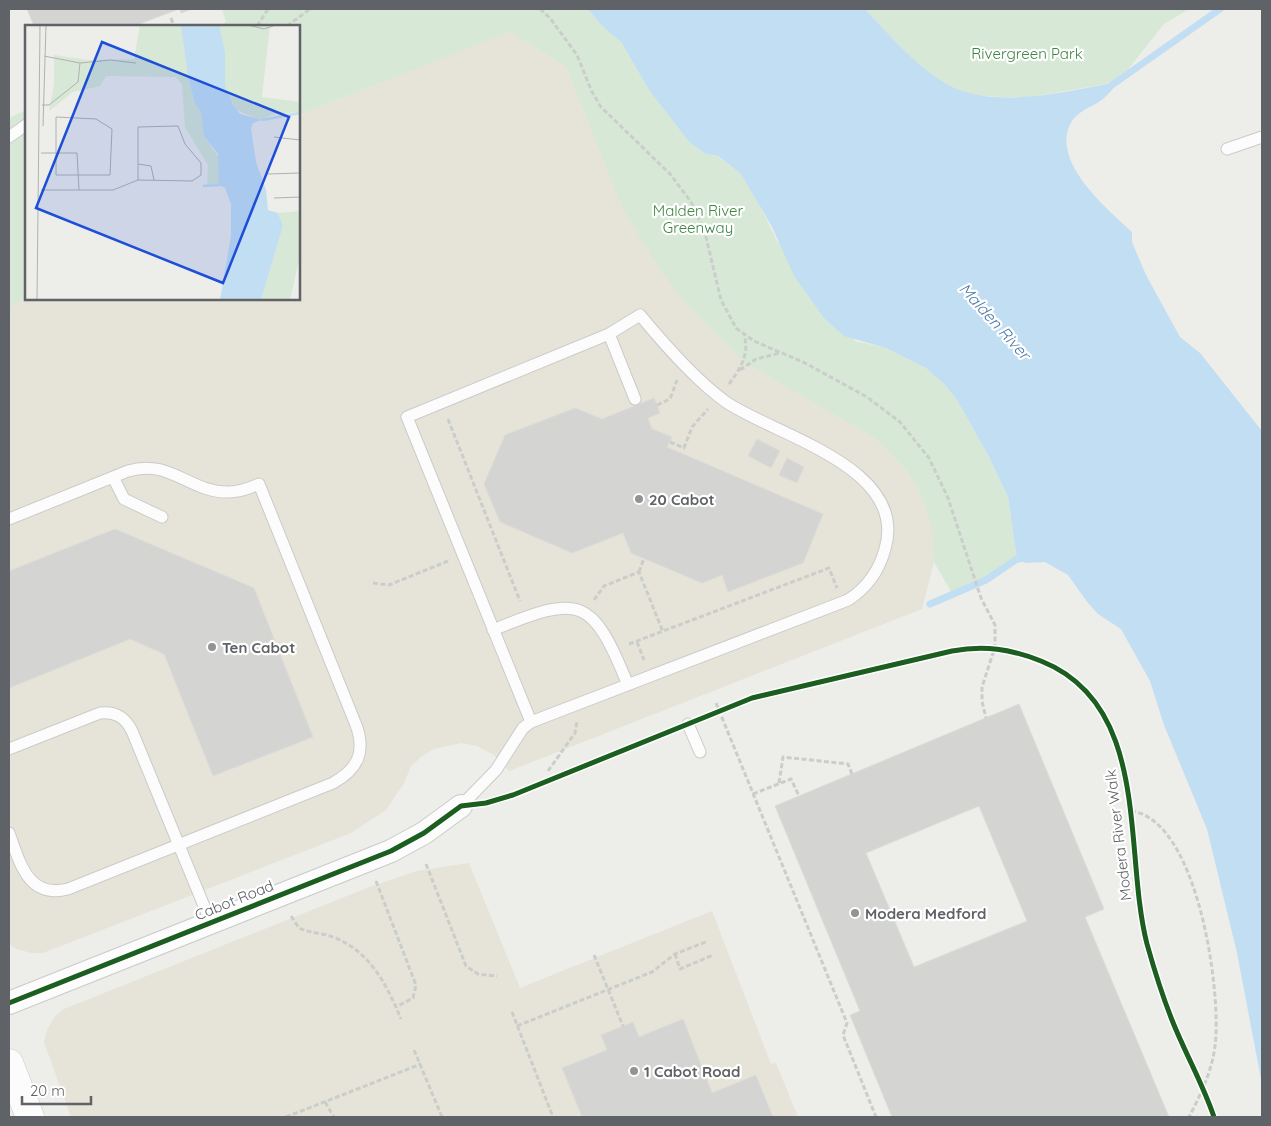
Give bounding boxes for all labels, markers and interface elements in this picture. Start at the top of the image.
inset map [25,25,300,300]
park label: Rivergreen Park [971,44,1083,63]
park label: Malden River Greenway [653,201,743,237]
water label: Malden River [955,278,1036,365]
place label: 20 Cabot [649,490,715,509]
marker: 20 Cabot [633,493,645,505]
place label: Ten Cabot [222,638,295,657]
marker: Ten Cabot [206,641,218,653]
street label: Modera River Walk [1101,768,1135,902]
street label: Cabot Road [192,876,276,924]
place label: Modera Medford [865,904,987,923]
marker: Modera Medford [849,907,861,919]
place label: 1 Cabot Road [644,1062,740,1081]
marker: 1 Cabot Road [628,1065,640,1077]
scale bar [22,1074,91,1106]
text: 20 m [30,1081,65,1100]

